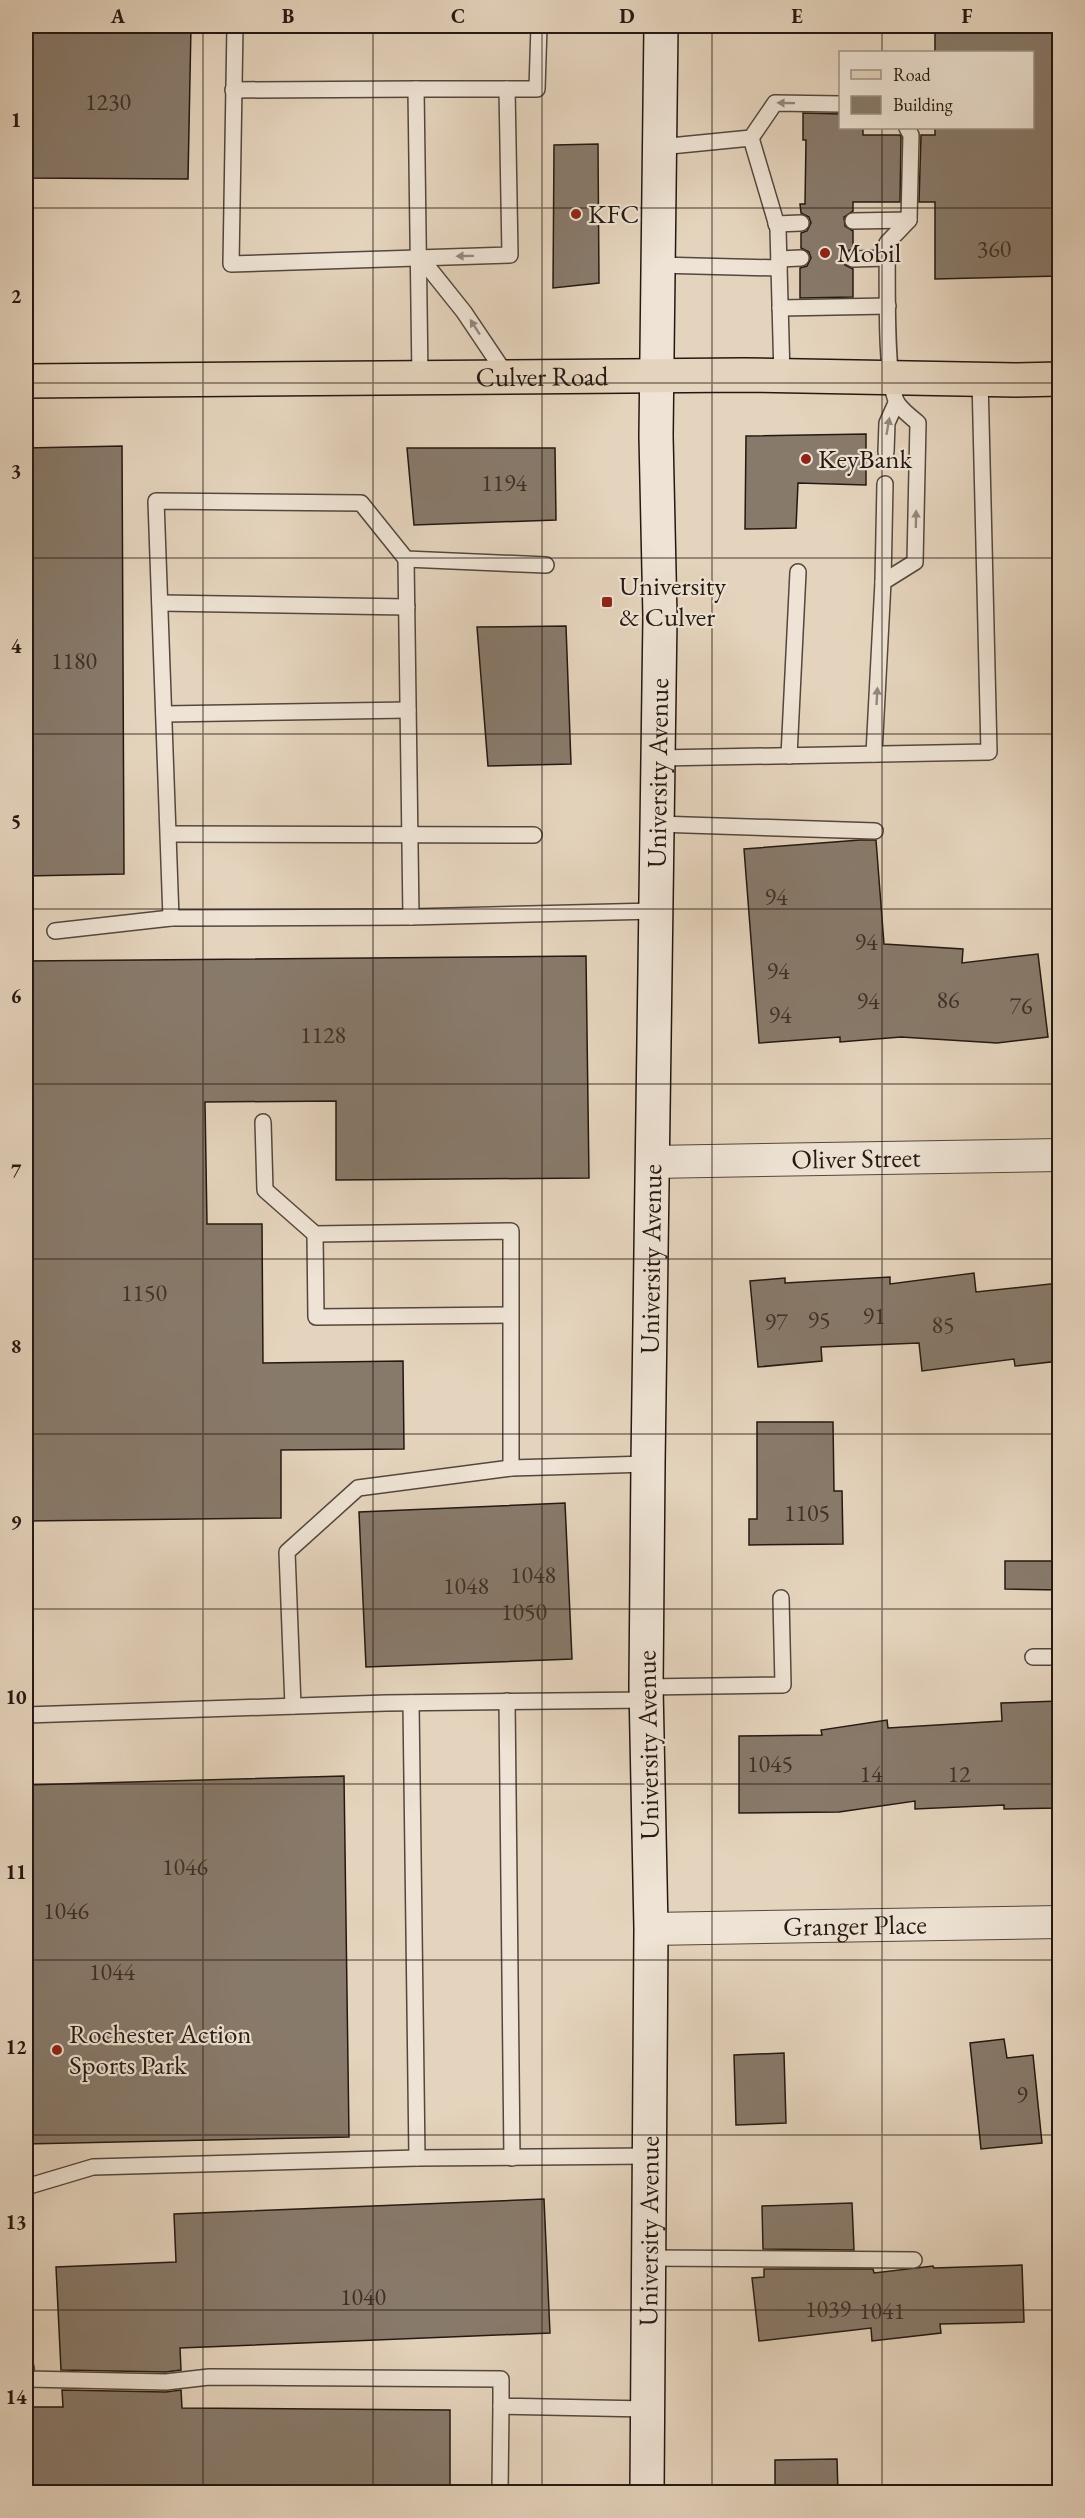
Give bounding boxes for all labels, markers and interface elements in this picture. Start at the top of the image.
text: A [110,3,126,29]
text: B [282,3,294,29]
text: C [451,3,465,29]
text: D [619,3,635,29]
text: E [791,3,803,29]
text: F [962,3,973,29]
legend [839,51,1034,129]
text: Road [893,63,932,86]
house number: 1230 [85,86,131,117]
text: Building [893,93,953,116]
one-way arrow [777,98,796,108]
text: 1 [11,107,21,133]
place label: KFC [588,196,639,231]
marker: KFC [569,207,583,221]
house number: 360 [977,233,1011,264]
place label: Mobil [837,235,901,270]
marker: Mobil [818,246,832,260]
one-way arrow [455,251,474,261]
text: 2 [11,283,22,309]
one-way arrow [469,319,480,335]
street label: Culver Road [476,358,609,394]
one-way arrow [884,417,893,436]
place label: KeyBank [818,441,913,476]
marker: KeyBank [799,452,813,466]
text: 3 [11,458,21,484]
house number: 1194 [481,467,528,498]
one-way arrow [911,510,921,529]
place label: University & Culver [619,568,726,634]
marker: University & Culver [600,595,614,609]
text: 4 [11,633,22,659]
house number: 1180 [51,645,97,676]
street label: University Avenue [638,678,676,868]
one-way arrow [873,686,882,705]
text: 5 [11,808,21,834]
house number: 94 [764,881,788,912]
house number: 94 [854,926,878,957]
house number: 94 [766,955,790,986]
text: 6 [11,983,22,1009]
house number: 86 [936,984,960,1015]
house number: 94 [856,985,880,1016]
house number: 76 [1009,990,1033,1021]
house number: 94 [768,999,792,1030]
house number: 1128 [300,1019,346,1050]
street label: Oliver Street [791,1139,921,1177]
text: 7 [11,1158,22,1184]
street label: University Avenue [632,1164,669,1354]
house number: 1150 [121,1277,167,1308]
house number: 91 [862,1300,886,1331]
house number: 95 [807,1304,831,1335]
house number: 97 [764,1306,788,1337]
house number: 85 [931,1309,955,1340]
text: 8 [11,1333,21,1359]
house number: 1105 [784,1497,830,1528]
text: 9 [11,1509,22,1535]
house number: 1048 [510,1559,556,1590]
house number: 1048 [443,1570,489,1601]
house number: 1050 [501,1596,547,1627]
street label: University Avenue [628,1650,667,1840]
text: 10 [5,1684,27,1710]
house number: 1045 [747,1748,793,1779]
house number: 14 [859,1758,883,1789]
house number: 12 [947,1758,971,1789]
house number: 1046 [162,1851,208,1882]
text: 11 [5,1859,27,1885]
house number: 1046 [43,1895,89,1926]
street label: Granger Place [783,1906,927,1944]
house number: 1044 [89,1956,136,1987]
place label: Rochester Action Sports Park [69,2016,252,2082]
text: 12 [5,2034,27,2060]
marker: Rochester Action Sports Park [50,2043,64,2057]
house number: 9 [1016,2079,1028,2110]
street label: University Avenue [630,2136,667,2326]
text: 13 [5,2209,27,2235]
house number: 1040 [340,2281,386,2312]
house number: 1039 [805,2293,852,2324]
house number: 1041 [859,2295,905,2326]
text: 14 [5,2384,27,2410]

